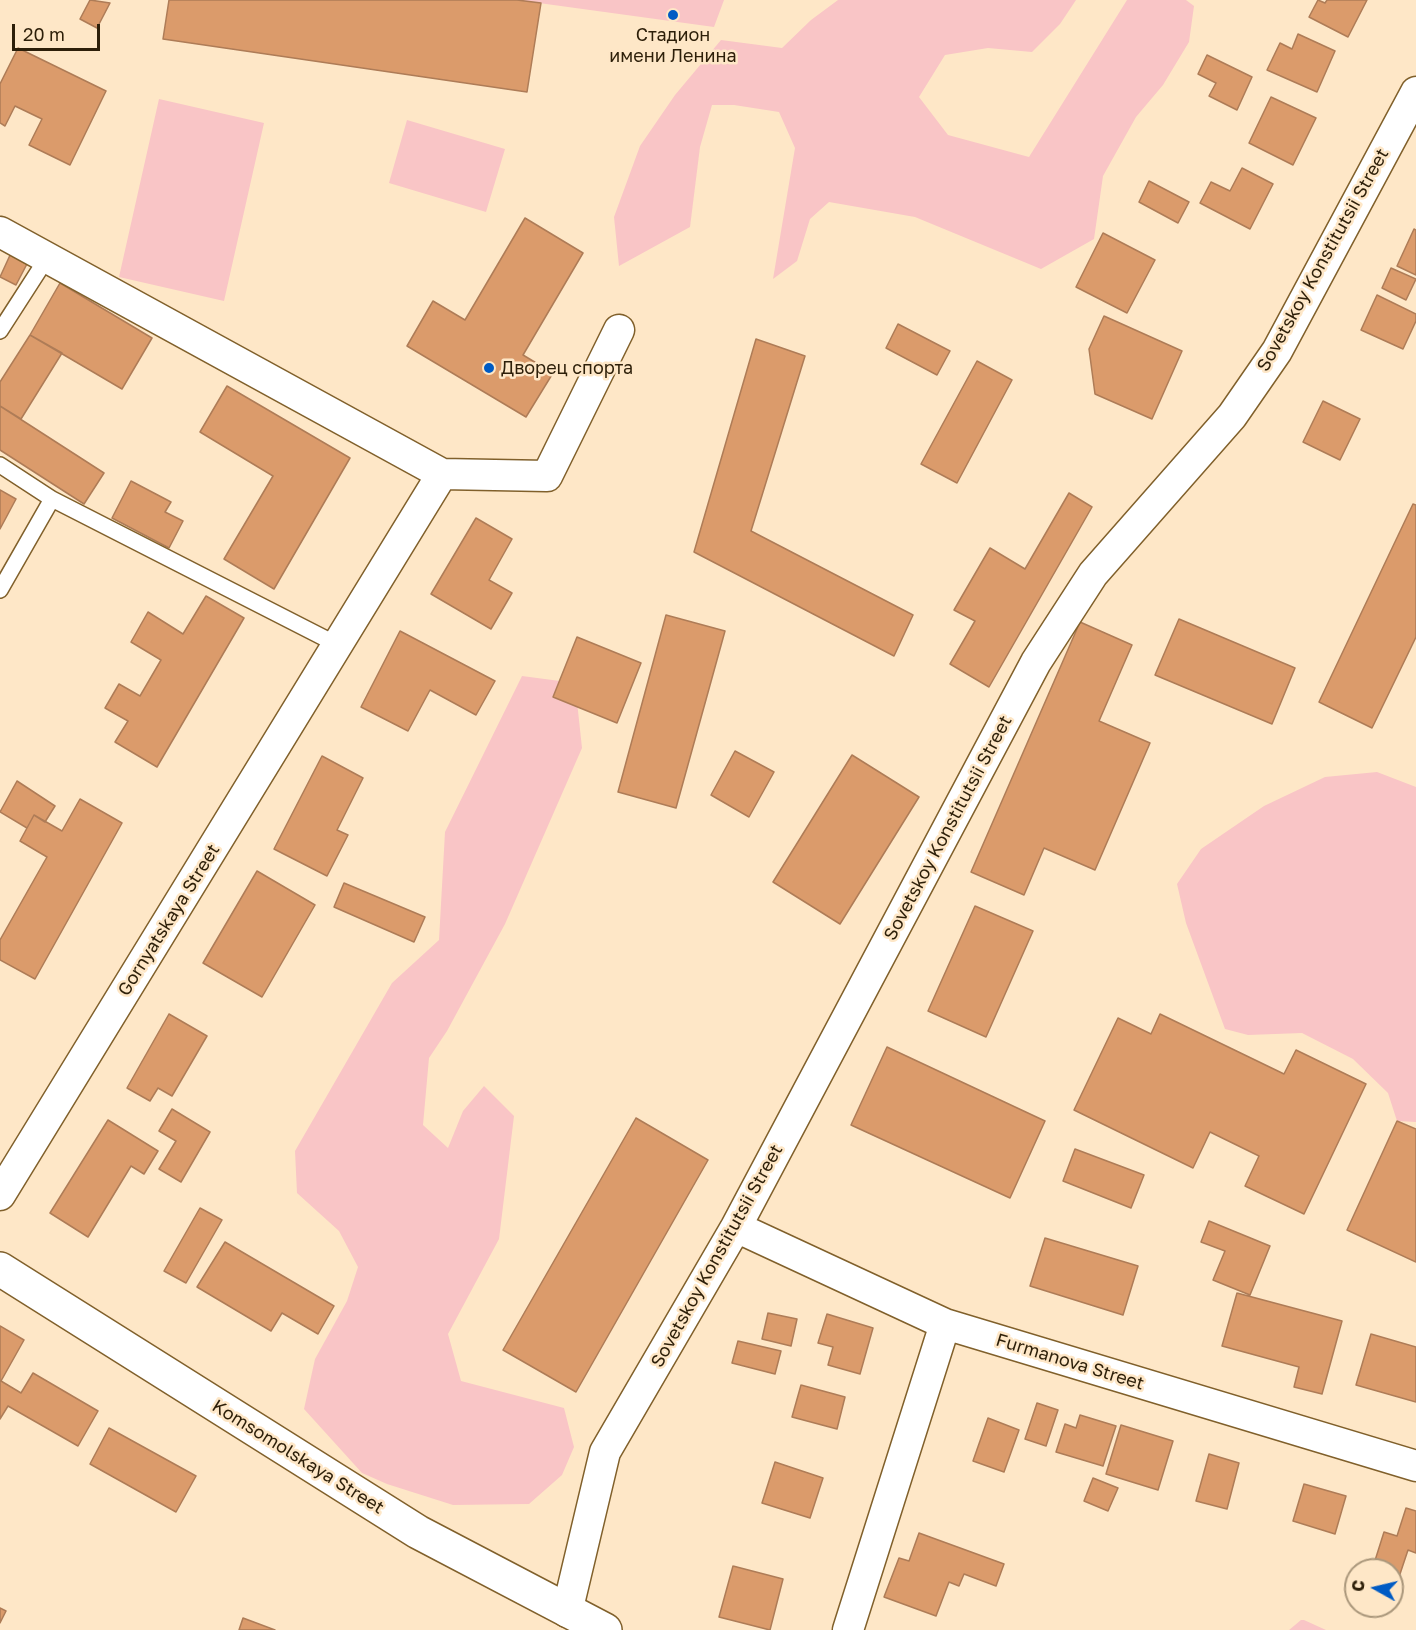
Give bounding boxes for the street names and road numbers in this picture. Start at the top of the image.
street label: Sovetskoy Konstitutsii Street [1253,145,1393,375]
street label: Sovetskoy Konstitutsii Street [879,712,1017,944]
street label: Gornyatskaya Street [114,840,224,1000]
street label: Sovetskoy Konstitutsii Street [647,1141,787,1371]
street label: Furmanova Street [993,1329,1147,1395]
street label: Komsomolskaya Street [208,1395,388,1519]

